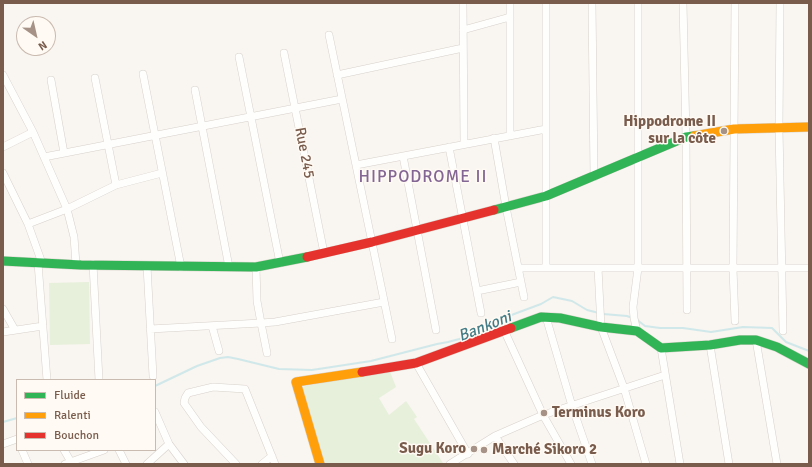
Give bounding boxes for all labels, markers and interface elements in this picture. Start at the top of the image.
north arrow [16,16,56,56]
text: N [36,38,49,53]
place label: Hippodrome II sur la côte [623,113,716,148]
street label: Rue 245 [290,126,318,180]
marker: Hippodrome II sur la côte [719,126,729,136]
district label: HIPPODROME II [358,168,488,188]
water label: Bankoni [456,308,514,346]
legend [16,379,156,451]
text: Fluide [54,388,86,403]
place label: Terminus Koro [552,404,645,422]
text: Ralenti [54,408,91,423]
marker: Terminus Koro [539,408,549,418]
text: Bouchon [54,428,99,443]
place label: Sugu Koro [399,440,466,458]
place label: Marché Sikoro 2 [492,441,597,459]
marker: Sugu Koro [469,444,479,454]
marker: Marché Sikoro 2 [479,445,489,455]

